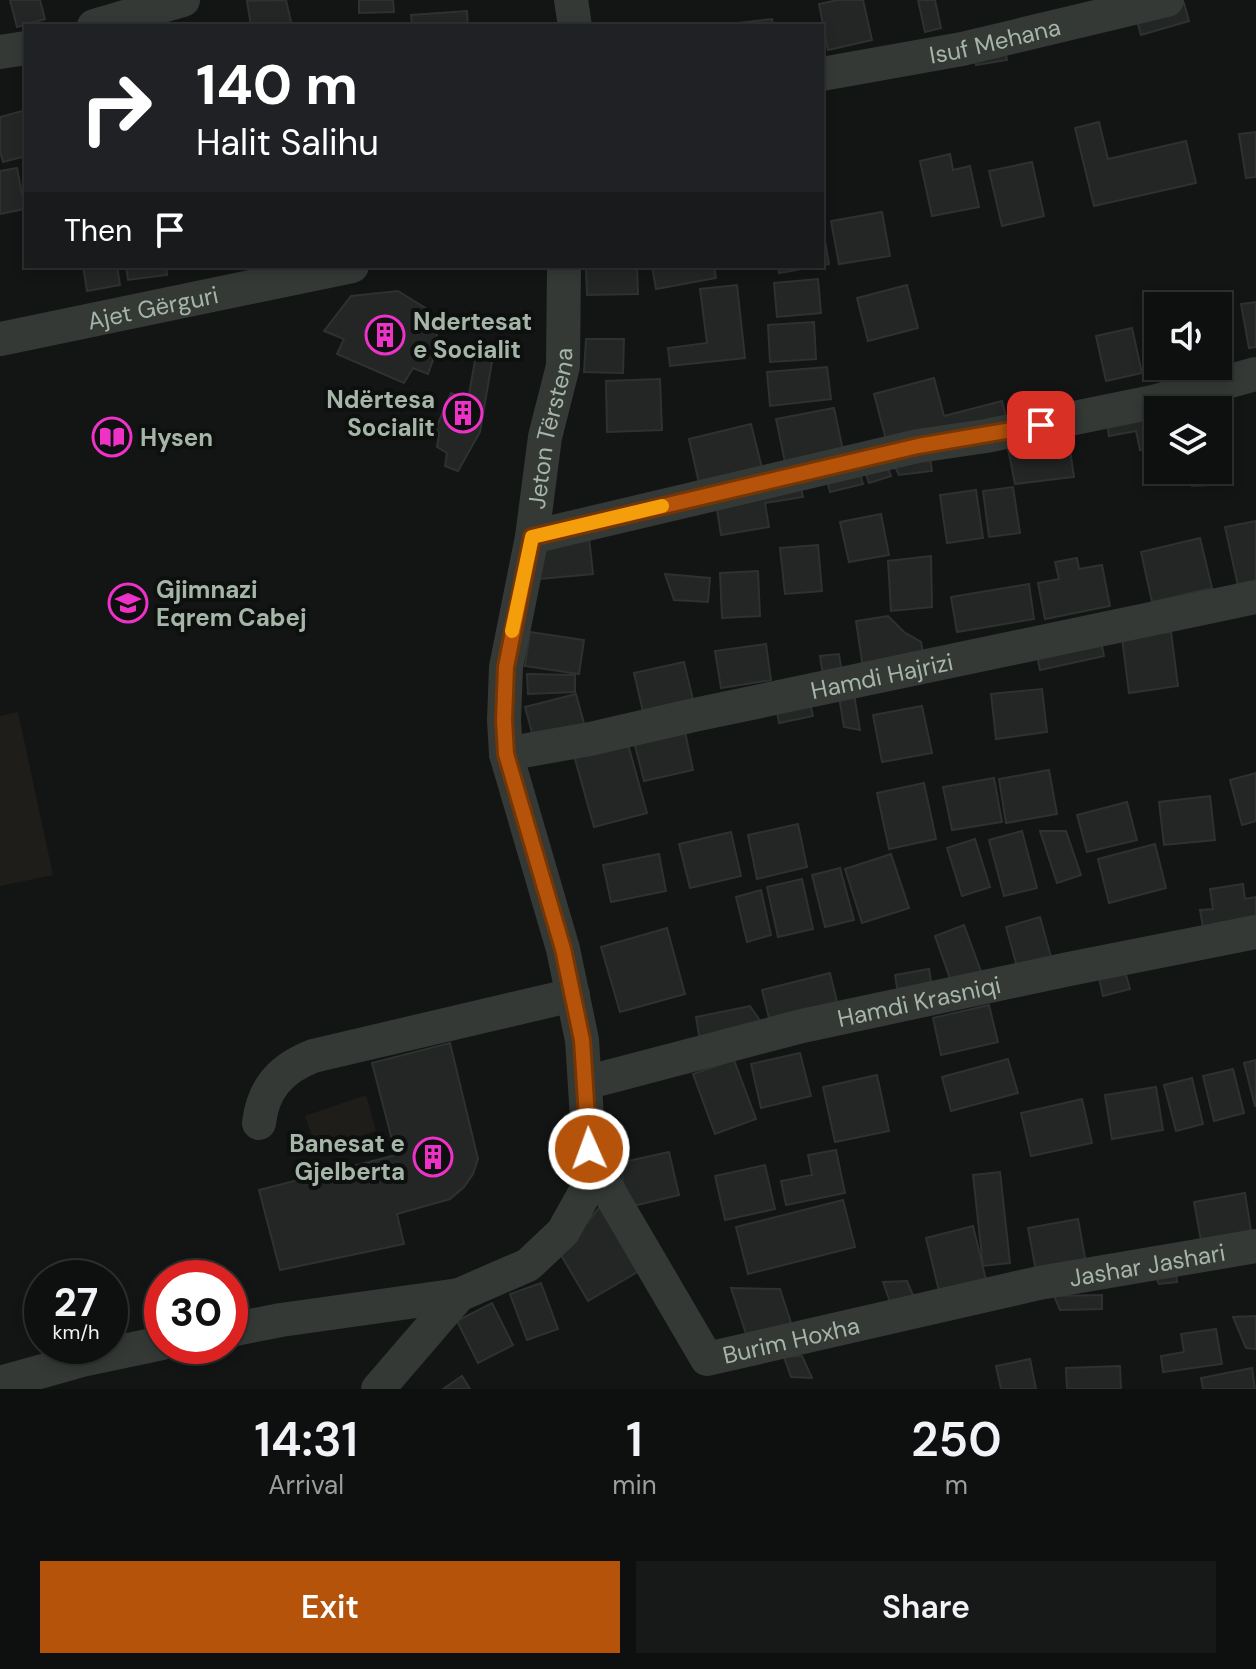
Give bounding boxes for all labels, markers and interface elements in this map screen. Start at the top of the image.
street label: Isuf Mehana [927,11,1063,70]
text: 140 m [196,48,358,121]
icon: right [64,56,168,160]
text: Halit Salihu [196,119,379,166]
icon: arrive [148,208,192,252]
text: Then [64,211,132,250]
street label: Ajet Gërguri [84,279,221,336]
map controls [1144,292,1232,484]
button: sound [1144,292,1232,380]
place label: Ndertesat e Socialit [413,306,532,365]
building icon: Ndertesat e Socialit [364,314,406,356]
street label: Jeton Tërstena [520,348,579,511]
place label: Ndërtesa Socialit [326,384,435,443]
pin [1007,391,1075,459]
building icon: Ndërtesa Socialit [442,392,484,434]
button: layers [1144,396,1232,484]
icon: arrive [1019,403,1063,447]
library icon: Hysen [91,416,133,458]
place label: Hysen [140,422,213,453]
place label: Gjimnazi Eqrem Cabej [156,574,307,633]
school or university icon: Gjimnazi Eqrem Cabej [107,582,149,624]
street label: Hamdi Hajrizi [808,646,956,706]
street label: Hamdi Krasniqi [834,968,1004,1034]
position arrow [547,1107,631,1191]
place label: Banesat e Gjelberta [289,1128,405,1187]
building icon: Banesat e Gjelberta [412,1136,454,1178]
street label: Jashar Jashari [1067,1236,1228,1293]
speed limit sign: 30 [144,1260,248,1364]
text: 27 [54,1276,98,1328]
street label: Burim Hoxha [720,1309,862,1370]
text: km/h [52,1319,100,1345]
text: 14:31 [254,1408,358,1471]
text: 1 [626,1408,643,1471]
text: 250 [911,1408,1002,1471]
text: Arrival [268,1468,344,1502]
text: min [612,1468,657,1502]
text: m [945,1468,968,1502]
button: Exit [40,1561,620,1653]
button: Share [636,1561,1216,1653]

